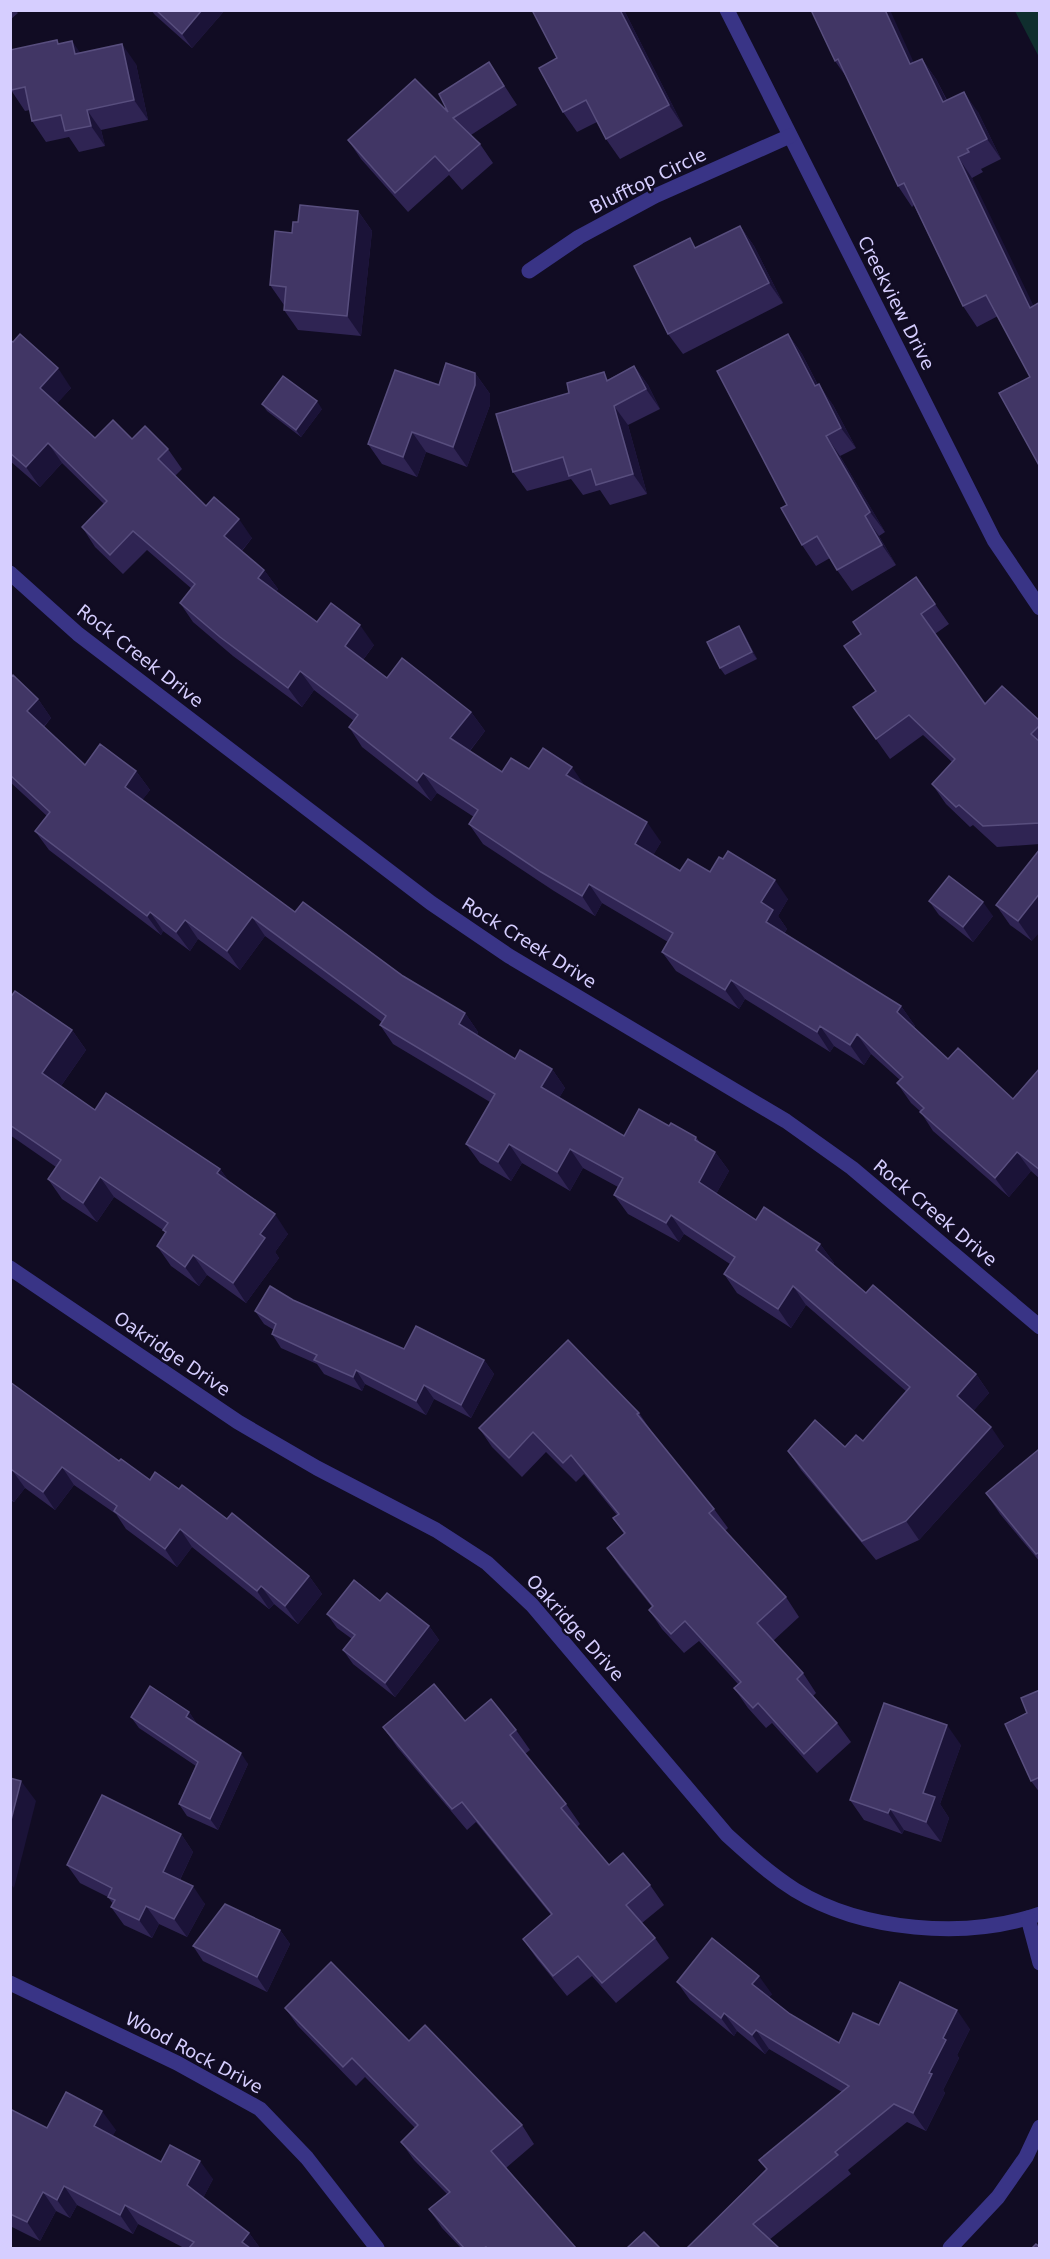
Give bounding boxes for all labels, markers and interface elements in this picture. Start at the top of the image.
street label: Blufftop Circle [586,143,709,218]
street label: Creekview Drive [854,232,939,373]
street label: Rock Creek Drive [73,600,208,711]
street label: Rock Creek Drive [458,893,600,992]
street label: Rock Creek Drive [869,1155,1001,1270]
street label: Oakridge Drive [110,1307,234,1400]
street label: Oakridge Drive [522,1570,629,1685]
street label: Wood Rock Drive [122,2007,267,2098]

